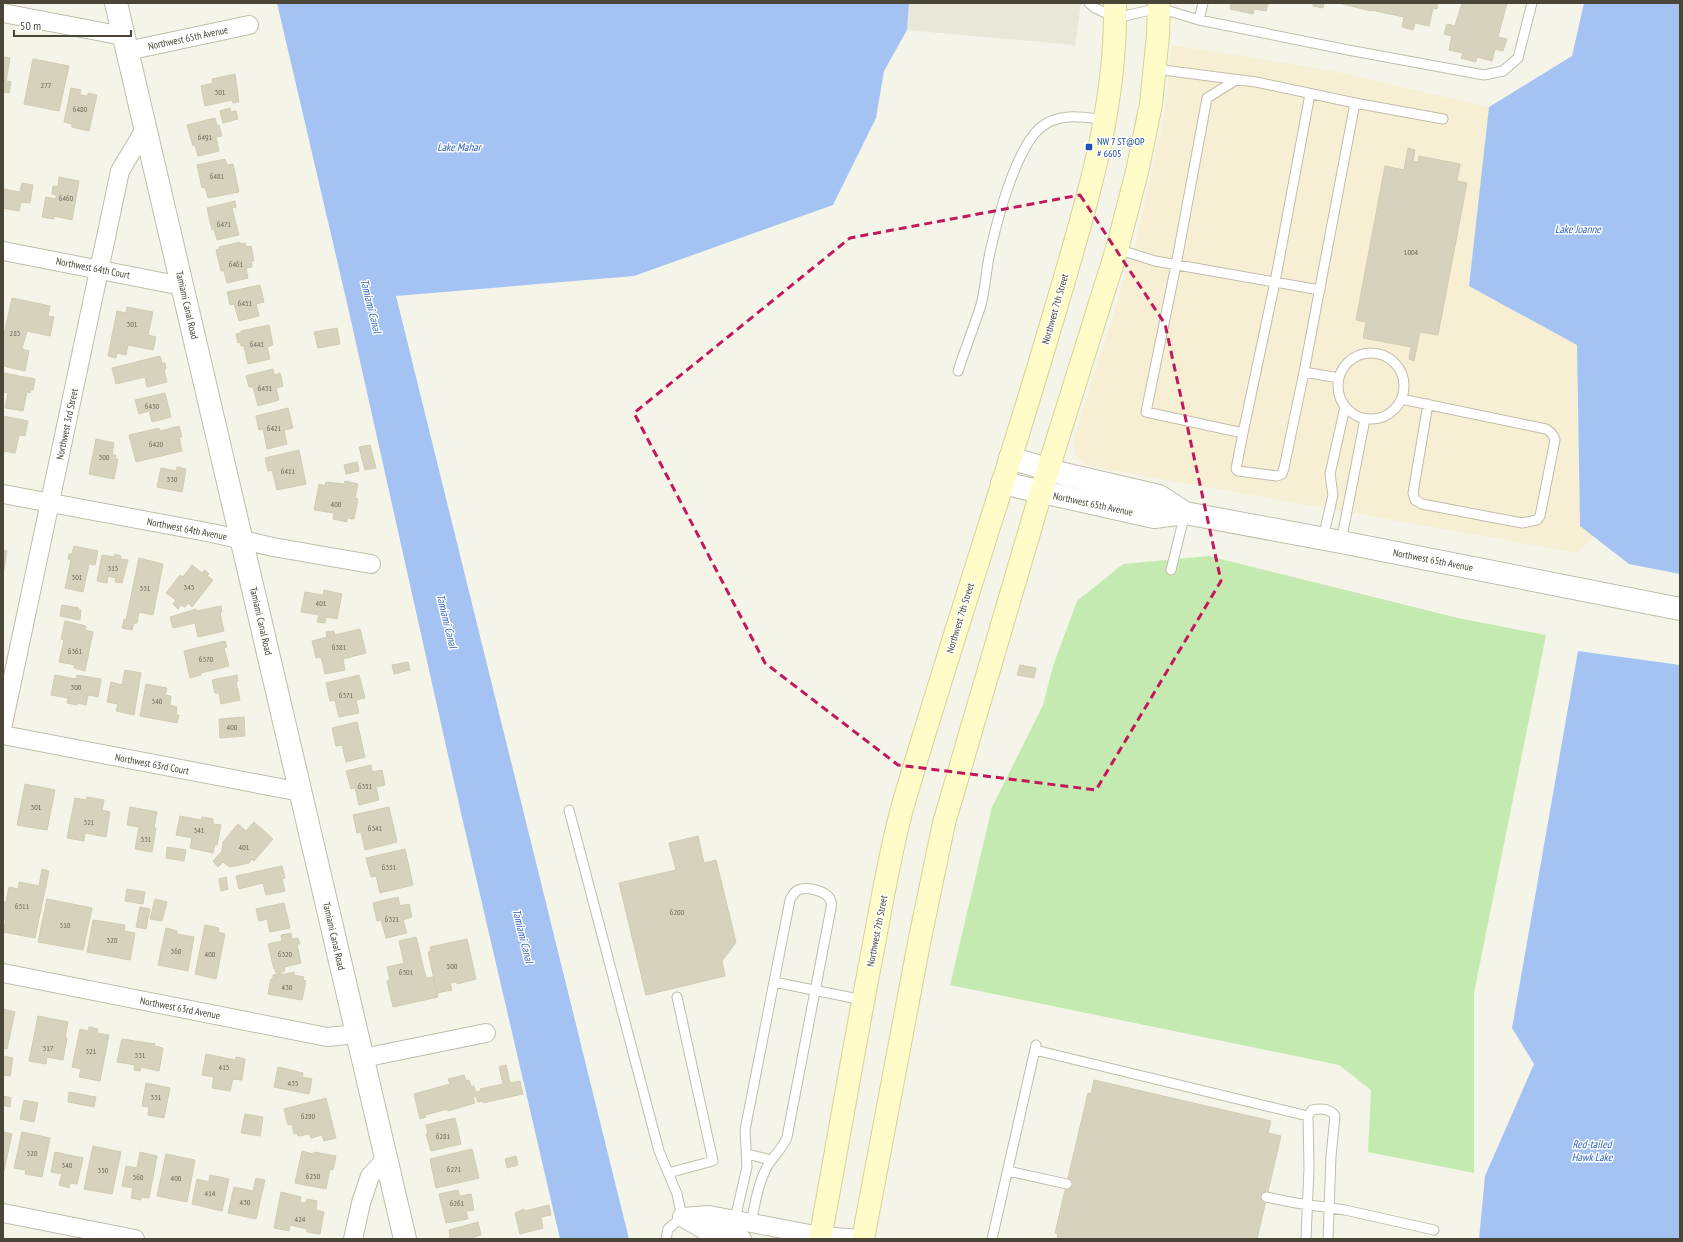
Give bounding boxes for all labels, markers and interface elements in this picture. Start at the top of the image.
scale bar [14,12,131,38]
text: 50 m [20,18,41,33]
street label: Northwest 65th Avenue [147,23,229,53]
house number: 277 [41,80,52,90]
house number: 301 [215,87,226,97]
house number: 6480 [73,104,88,114]
house number: 6491 [198,132,213,142]
place label: NW 7 ST@OP # 6605 [1097,135,1145,160]
water label: Lake Mahar [437,140,483,154]
marker: NW 7 ST@OP # 6605 [1084,142,1094,152]
house number: 6481 [210,171,225,181]
house number: 6460 [59,193,74,203]
house number: 6471 [217,219,232,229]
water label: Lake Joanne [1555,222,1602,236]
house number: 1004 [1404,247,1419,257]
street label: Northwest 64th Court [55,254,131,282]
house number: 6461 [229,259,244,269]
street label: Tamiami Canal Road [173,270,201,340]
street label: Northwest 7th Street [1039,272,1071,346]
water label: Tamiami Canal [358,277,385,336]
house number: 6451 [238,298,253,308]
house number: 301 [127,319,138,329]
house number: 285 [10,328,20,338]
house number: 6441 [250,339,265,349]
house number: 6431 [258,383,273,393]
street label: Northwest 3rd Street [53,387,81,461]
house number: 6430 [145,401,160,411]
house number: 6421 [267,423,282,433]
house number: 6420 [149,439,164,449]
house number: 300 [99,452,110,462]
house number: 6411 [281,466,296,476]
house number: 330 [167,474,178,484]
street label: Northwest 65th Avenue [1052,489,1134,519]
house number: 400 [331,499,342,509]
street label: Northwest 64th Avenue [146,515,228,543]
street label: Northwest 65th Avenue [1392,546,1474,574]
house number: 315 [108,563,118,573]
house number: 301 [72,572,83,582]
street label: Northwest 7th Street [943,581,977,655]
house number: 345 [184,582,194,592]
house number: 331 [140,583,151,593]
street label: Tamiami Canal Road [247,586,275,656]
water label: Tamiami Canal [434,592,461,651]
house number: 401 [316,598,327,608]
house number: 6381 [332,642,347,652]
house number: 6361 [68,646,83,656]
house number: 6370 [199,654,214,664]
house number: 300 [71,682,82,692]
house number: 6371 [339,690,354,700]
house number: 340 [152,696,163,706]
house number: 400 [227,722,238,732]
street label: Northwest 63rd Court [114,750,190,778]
house number: 6351 [358,781,373,791]
house number: 301 [31,802,42,812]
house number: 321 [84,817,95,827]
house number: 6341 [368,823,383,833]
house number: 341 [194,825,205,835]
house number: 331 [141,834,152,844]
house number: 401 [239,842,250,852]
house number: 6331 [382,862,397,872]
street label: Northwest 7th Street [864,894,890,968]
house number: 6311 [15,901,30,911]
street label: Tamiami Canal Road [320,901,348,971]
water label: Tamiami Canal [510,907,537,966]
house number: 6200 [670,907,685,917]
house number: 6321 [385,914,400,924]
house number: 310 [60,920,71,930]
house number: 320 [107,935,118,945]
house number: 360 [171,946,182,956]
house number: 400 [205,949,216,959]
house number: 6320 [278,949,293,959]
house number: 500 [447,961,458,971]
house number: 6301 [399,967,414,977]
house number: 430 [282,982,293,992]
street label: Northwest 63rd Avenue [139,994,221,1022]
house number: 317 [43,1043,54,1053]
house number: 321 [86,1046,97,1056]
house number: 331 [135,1050,146,1060]
house number: 415 [219,1062,229,1072]
house number: 435 [288,1078,298,1088]
house number: 331 [151,1092,162,1102]
house number: 6280 [301,1111,316,1121]
house number: 6281 [436,1131,451,1141]
water label: Red-tailed Hawk Lake [1572,1137,1614,1164]
house number: 320 [27,1148,38,1158]
house number: 340 [62,1160,73,1170]
house number: 6271 [447,1164,462,1174]
house number: 350 [98,1165,109,1175]
house number: 6250 [306,1171,321,1181]
house number: 360 [133,1172,144,1182]
house number: 400 [171,1173,182,1183]
house number: 414 [205,1188,216,1198]
house number: 430 [240,1197,251,1207]
house number: 6261 [450,1198,465,1208]
house number: 424 [295,1214,306,1224]

